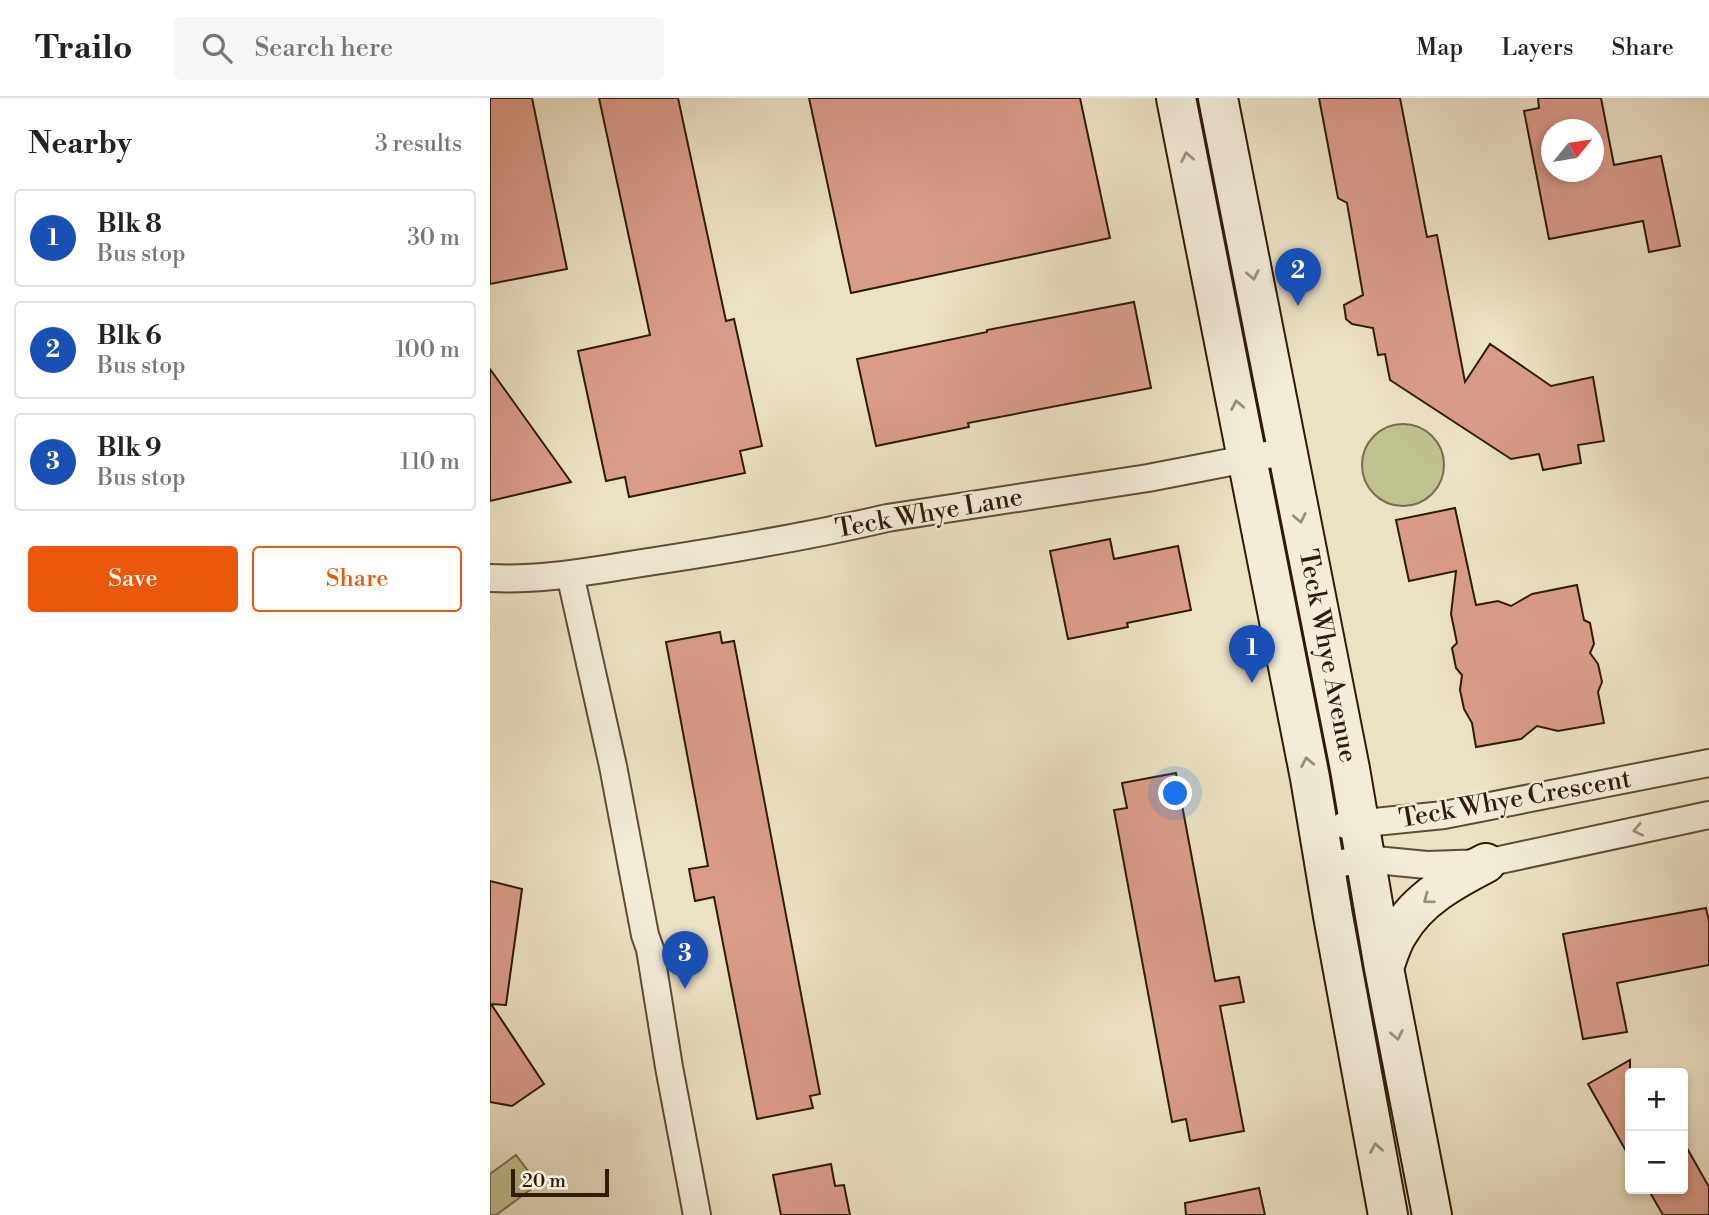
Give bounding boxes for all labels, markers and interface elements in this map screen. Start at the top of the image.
search box [174,17,664,80]
text: Trailo [35,28,132,69]
icon: search [198,29,236,67]
text: Search here [254,32,393,64]
text: Map [1416,33,1463,63]
text: Layers [1501,33,1573,63]
text: Share [1611,33,1674,63]
north arrow [1541,119,1604,182]
text: Nearby [28,125,132,163]
text: 3 results [375,130,462,158]
one-way arrow [1180,151,1195,163]
text: Blk 8 [97,208,162,240]
text: 1 [47,224,59,252]
text: 30 m [407,224,460,252]
text: Bus stop [97,240,185,268]
pin: 2 [1275,248,1321,306]
one-way arrow [1245,269,1260,281]
text: Blk 6 [97,320,162,352]
text: 2 [46,336,60,364]
text: 100 m [395,336,460,364]
text: Bus stop [97,352,185,380]
one-way arrow [1230,399,1245,411]
text: Blk 9 [97,432,162,464]
text: 3 [46,448,60,476]
text: 110 m [400,448,460,476]
text: Bus stop [97,464,185,492]
street label: Teck Whye Lane [833,481,1025,545]
one-way arrow [1292,512,1307,524]
button: Save [28,546,238,612]
button: Share [252,546,462,612]
street label: Teck Whye Avenue [1292,547,1364,765]
pin: 1 [1229,625,1275,683]
one-way arrow [1301,756,1316,768]
street label: Teck Whye Crescent [1396,763,1634,835]
your location [1158,776,1192,810]
one-way arrow [1632,821,1644,836]
one-way arrow [1423,890,1436,903]
pin: 3 [662,931,708,989]
one-way arrow [1388,1029,1403,1041]
map controls [1625,1068,1688,1194]
button: + [1625,1068,1688,1131]
button: − [1625,1131,1688,1194]
one-way arrow [1369,1142,1384,1154]
scale bar [511,1166,609,1198]
text: 20 m [522,1169,566,1193]

